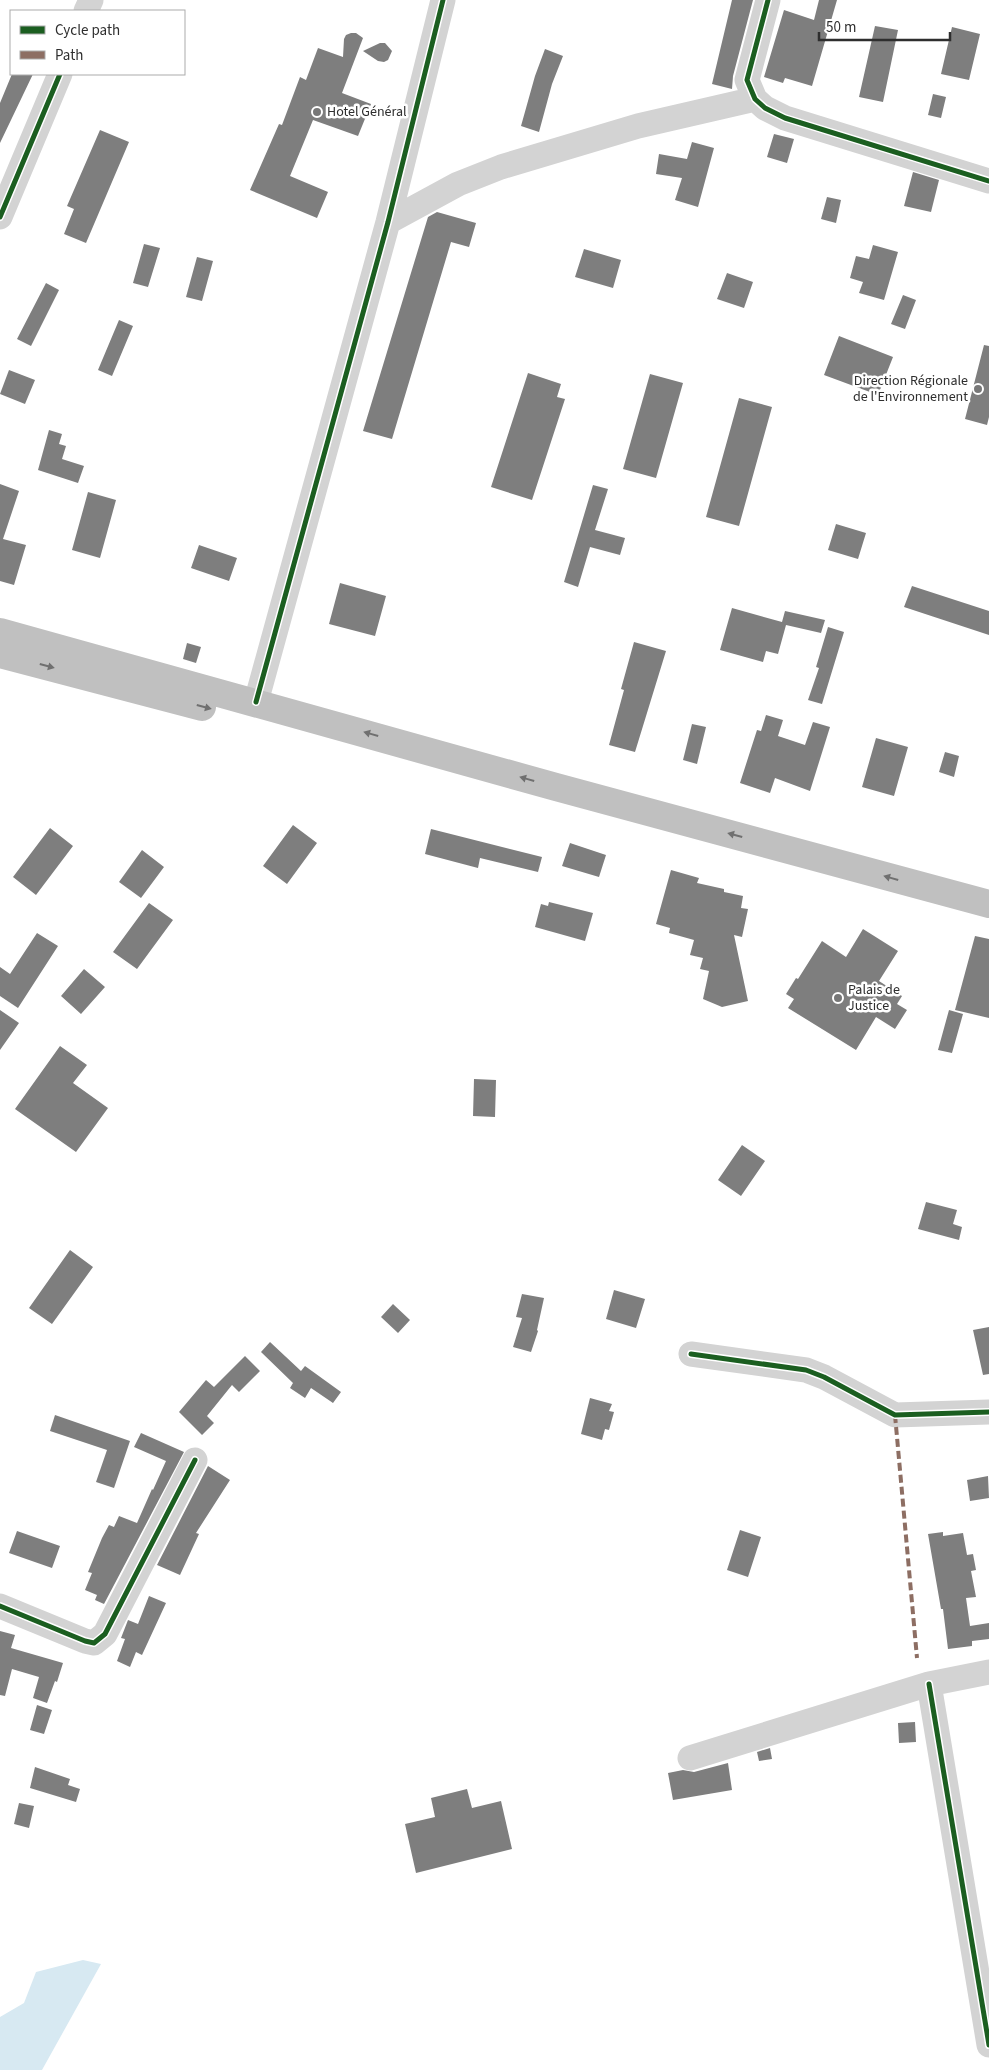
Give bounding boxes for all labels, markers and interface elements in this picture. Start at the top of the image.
legend [10,10,185,75]
scale bar [819,10,950,42]
text: 50 m [826,17,856,38]
text: Cycle path [55,20,120,41]
text: Path [55,45,83,66]
place label: Hotel Général [327,102,407,122]
marker: Hotel Général [311,106,323,118]
place label: Direction Régionale de l'Environnement [853,371,968,407]
marker: Direction Régionale de l'Environnement [972,383,984,395]
one-way arrow [40,663,55,671]
one-way arrow [197,703,212,711]
one-way arrow [363,730,378,738]
one-way arrow [519,774,534,782]
one-way arrow [727,830,742,838]
one-way arrow [884,873,899,881]
place label: Palais de Justice [848,980,900,1016]
marker: Palais de Justice [832,992,844,1004]

